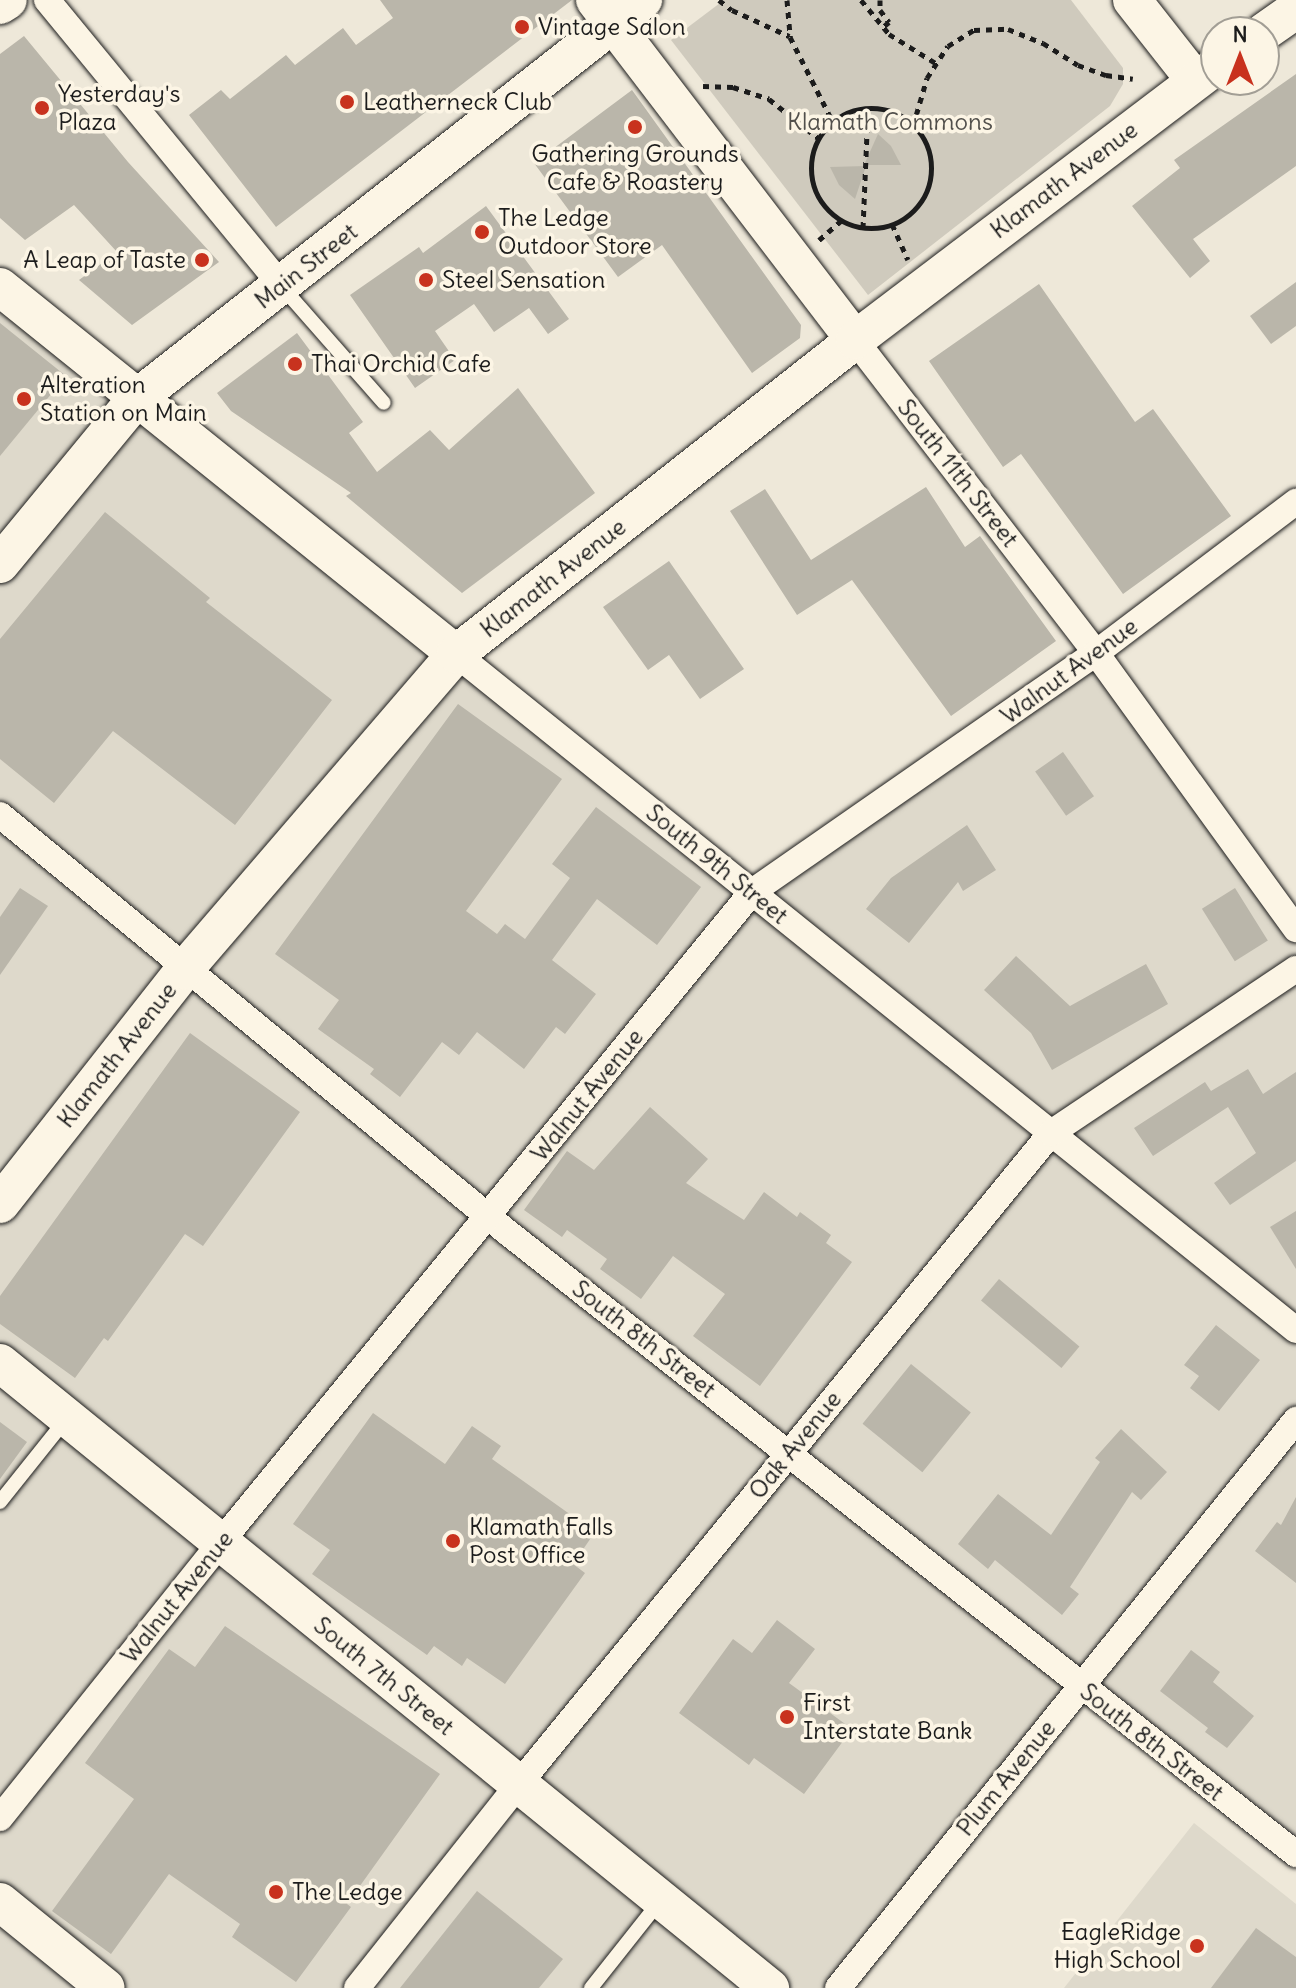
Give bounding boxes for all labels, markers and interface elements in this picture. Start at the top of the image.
place label: Vintage Salon [538,13,686,41]
north arrow [1200,16,1280,96]
marker: Vintage Salon [513,18,531,36]
text: N [1232,20,1248,48]
place label: Yesterday's Plaza [58,80,180,136]
place label: Leatherneck Club [363,88,552,116]
marker: Leatherneck Club [338,93,356,111]
marker: Yesterday's Plaza [33,99,51,117]
park label: Klamath Commons [787,108,993,136]
street label: Klamath Avenue [985,115,1143,245]
marker: Gathering Grounds Cafe & Roastery [626,118,644,136]
place label: Gathering Grounds Cafe & Roastery [531,140,739,196]
place label: The Ledge Outdoor Store [498,204,652,260]
street label: Main Street [249,217,363,315]
marker: The Ledge Outdoor Store [473,223,491,241]
place label: A Leap of Taste [23,246,186,274]
marker: A Leap of Taste [193,251,211,269]
place label: Steel Sensation [442,266,605,294]
marker: Steel Sensation [417,271,435,289]
place label: Thai Orchid Cafe [311,350,491,378]
marker: Thai Orchid Cafe [286,355,304,373]
place label: Alteration Station on Main [40,371,207,427]
marker: Alteration Station on Main [15,390,33,408]
street label: South 11th Street [891,394,1025,552]
street label: Klamath Avenue [474,512,632,644]
street label: Walnut Avenue [995,612,1143,730]
street label: South 9th Street [640,798,794,930]
street label: Klamath Avenue [51,976,183,1134]
street label: Walnut Avenue [525,1023,649,1167]
street label: South 8th Street [567,1274,721,1404]
street label: Oak Avenue [743,1385,847,1505]
place label: Klamath Falls Post Office [469,1513,613,1569]
street label: Walnut Avenue [115,1525,239,1669]
marker: Klamath Falls Post Office [444,1532,462,1550]
street label: South 7th Street [308,1611,460,1741]
street label: South 8th Street [1075,1677,1229,1807]
place label: First Interstate Bank [803,1689,972,1745]
marker: First Interstate Bank [778,1708,796,1726]
street label: Plum Avenue [950,1714,1062,1842]
place label: The Ledge [292,1878,403,1906]
marker: The Ledge [267,1883,285,1901]
place label: EagleRidge High School [1054,1918,1181,1974]
marker: EagleRidge High School [1188,1937,1206,1955]

